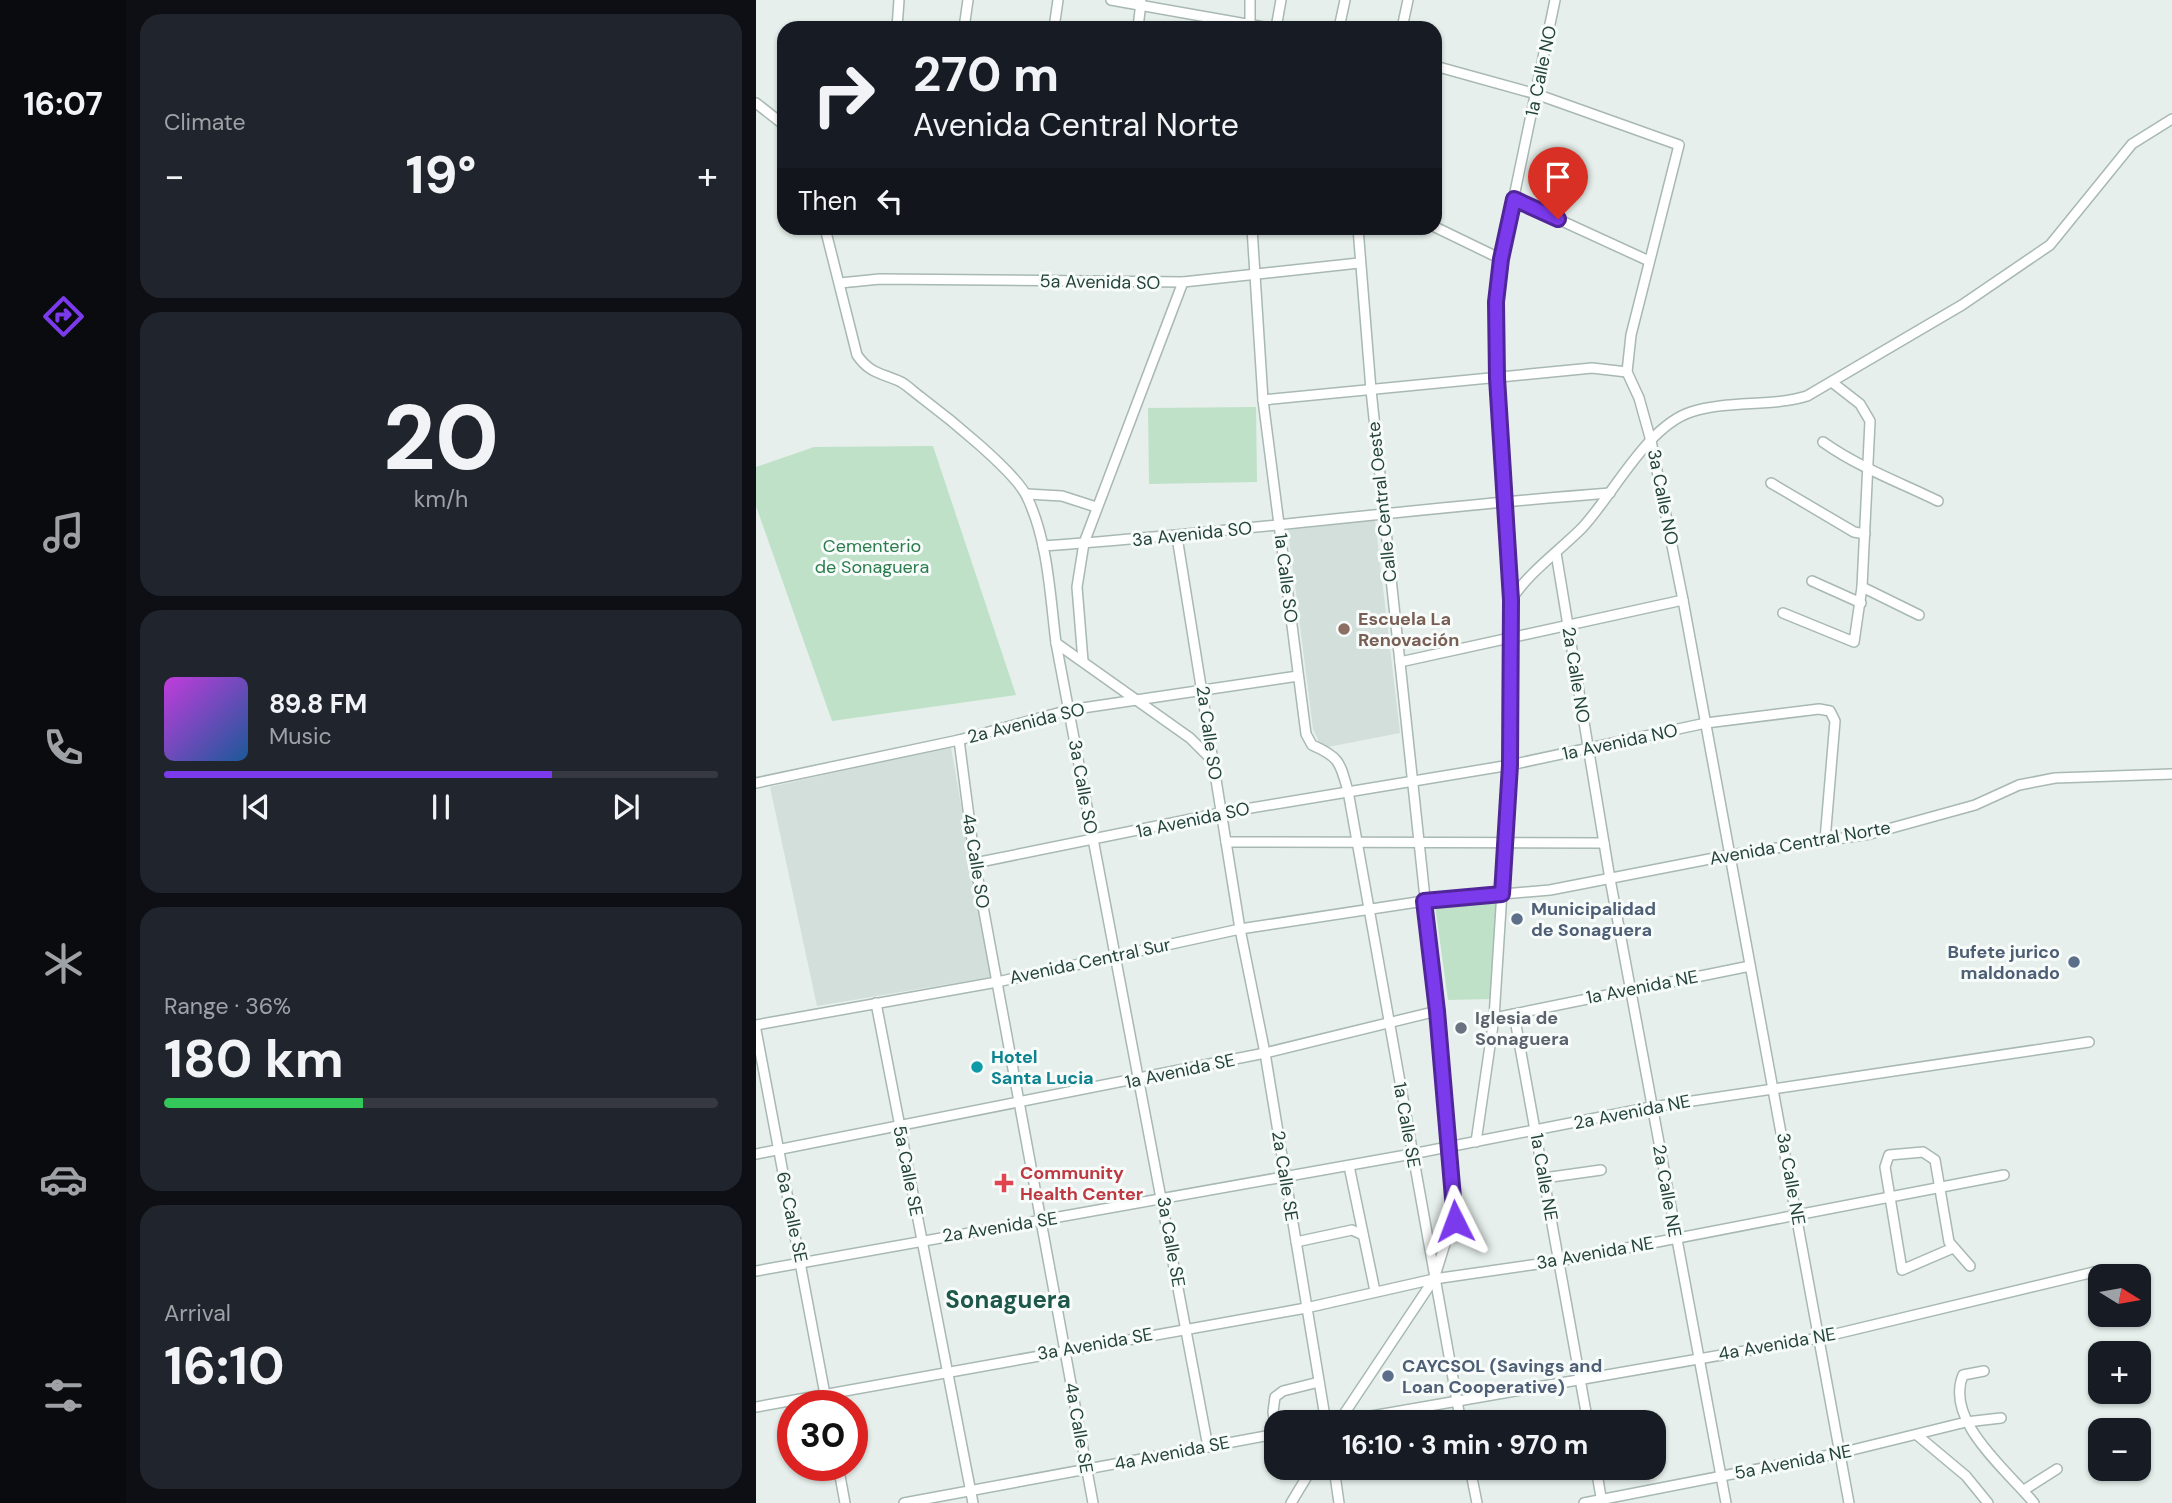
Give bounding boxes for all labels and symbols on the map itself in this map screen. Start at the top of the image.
street label: 1a Calle NO [1520,23,1562,119]
pin [1528,147,1588,219]
street label: 5a Avenida SO [1039,269,1161,295]
street label: Calle Central Oeste [1362,421,1402,583]
street label: 3a Calle NO [1642,447,1684,547]
street label: 3a Avenida SO [1131,516,1253,552]
street label: 1a Calle SO [1269,532,1303,624]
park label: Cementerio de Sonaguera [815,534,929,579]
place label: Escuela La Renovación [1358,607,1459,652]
marker: Escuela La Renovación [1336,621,1352,637]
street label: 2a Calle NO [1557,625,1595,725]
street label: 2a Calle SO [1191,684,1228,782]
street label: 2a Avenida SO [965,697,1087,749]
street label: 1a Avenida NO [1560,718,1680,766]
street label: 3a Calle SO [1063,738,1103,836]
street label: 1a Avenida SO [1134,796,1252,844]
street label: 4a Calle SO [957,812,995,910]
street label: Avenida Central Norte [1708,815,1892,871]
place label: Municipalidad de Sonaguera [1531,897,1656,942]
marker: Municipalidad de Sonaguera [1509,911,1525,927]
street label: Avenida Central Sur [1007,932,1173,990]
place label: Bufete jurico maldonado [1948,940,2060,985]
marker: Bufete jurico maldonado [2066,954,2082,970]
street label: 1a Avenida NE [1584,964,1700,1010]
place label: Iglesia de Sonaguera [1475,1006,1569,1051]
marker: Iglesia de Sonaguera [1453,1020,1469,1036]
place label: Hotel Santa Lucia [991,1045,1094,1090]
street label: 1a Avenida SE [1123,1048,1237,1094]
marker: Hotel Santa Lucia [969,1059,985,1075]
street label: 1a Calle SE [1388,1080,1426,1170]
street label: 2a Avenida NE [1572,1089,1692,1135]
street label: 5a Calle SE [887,1124,929,1218]
street label: 2a Calle SE [1266,1129,1304,1223]
street label: 1a Calle NE [1524,1131,1564,1223]
street label: 3a Calle NE [1771,1131,1811,1227]
street label: 2a Calle NE [1647,1143,1687,1239]
place label: Community Health Center [1020,1161,1143,1206]
street label: 6a Calle SE [771,1169,813,1265]
marker: Community Health Center [994,1173,1014,1193]
position arrow [1418,1184,1492,1258]
street label: 3a Calle SE [1151,1195,1191,1289]
street label: 2a Avenida SE [941,1206,1059,1248]
street label: 3a Avenida NE [1534,1231,1656,1275]
north arrow [2088,1264,2151,1326]
district label: Sonaguera [945,1284,1071,1315]
street label: 3a Avenida SE [1035,1322,1155,1366]
street label: 4a Avenida NE [1716,1322,1838,1366]
place label: CAYCSOL (Savings and Loan Cooperative) [1402,1354,1602,1399]
marker: CAYCSOL (Savings and Loan Cooperative) [1380,1368,1396,1384]
street label: 4a Calle SE [1059,1381,1099,1475]
speed limit sign: 30 [777,1390,868,1481]
street label: 4a Avenida SE [1112,1430,1232,1476]
street label: 5a Avenida NE [1732,1439,1854,1485]

